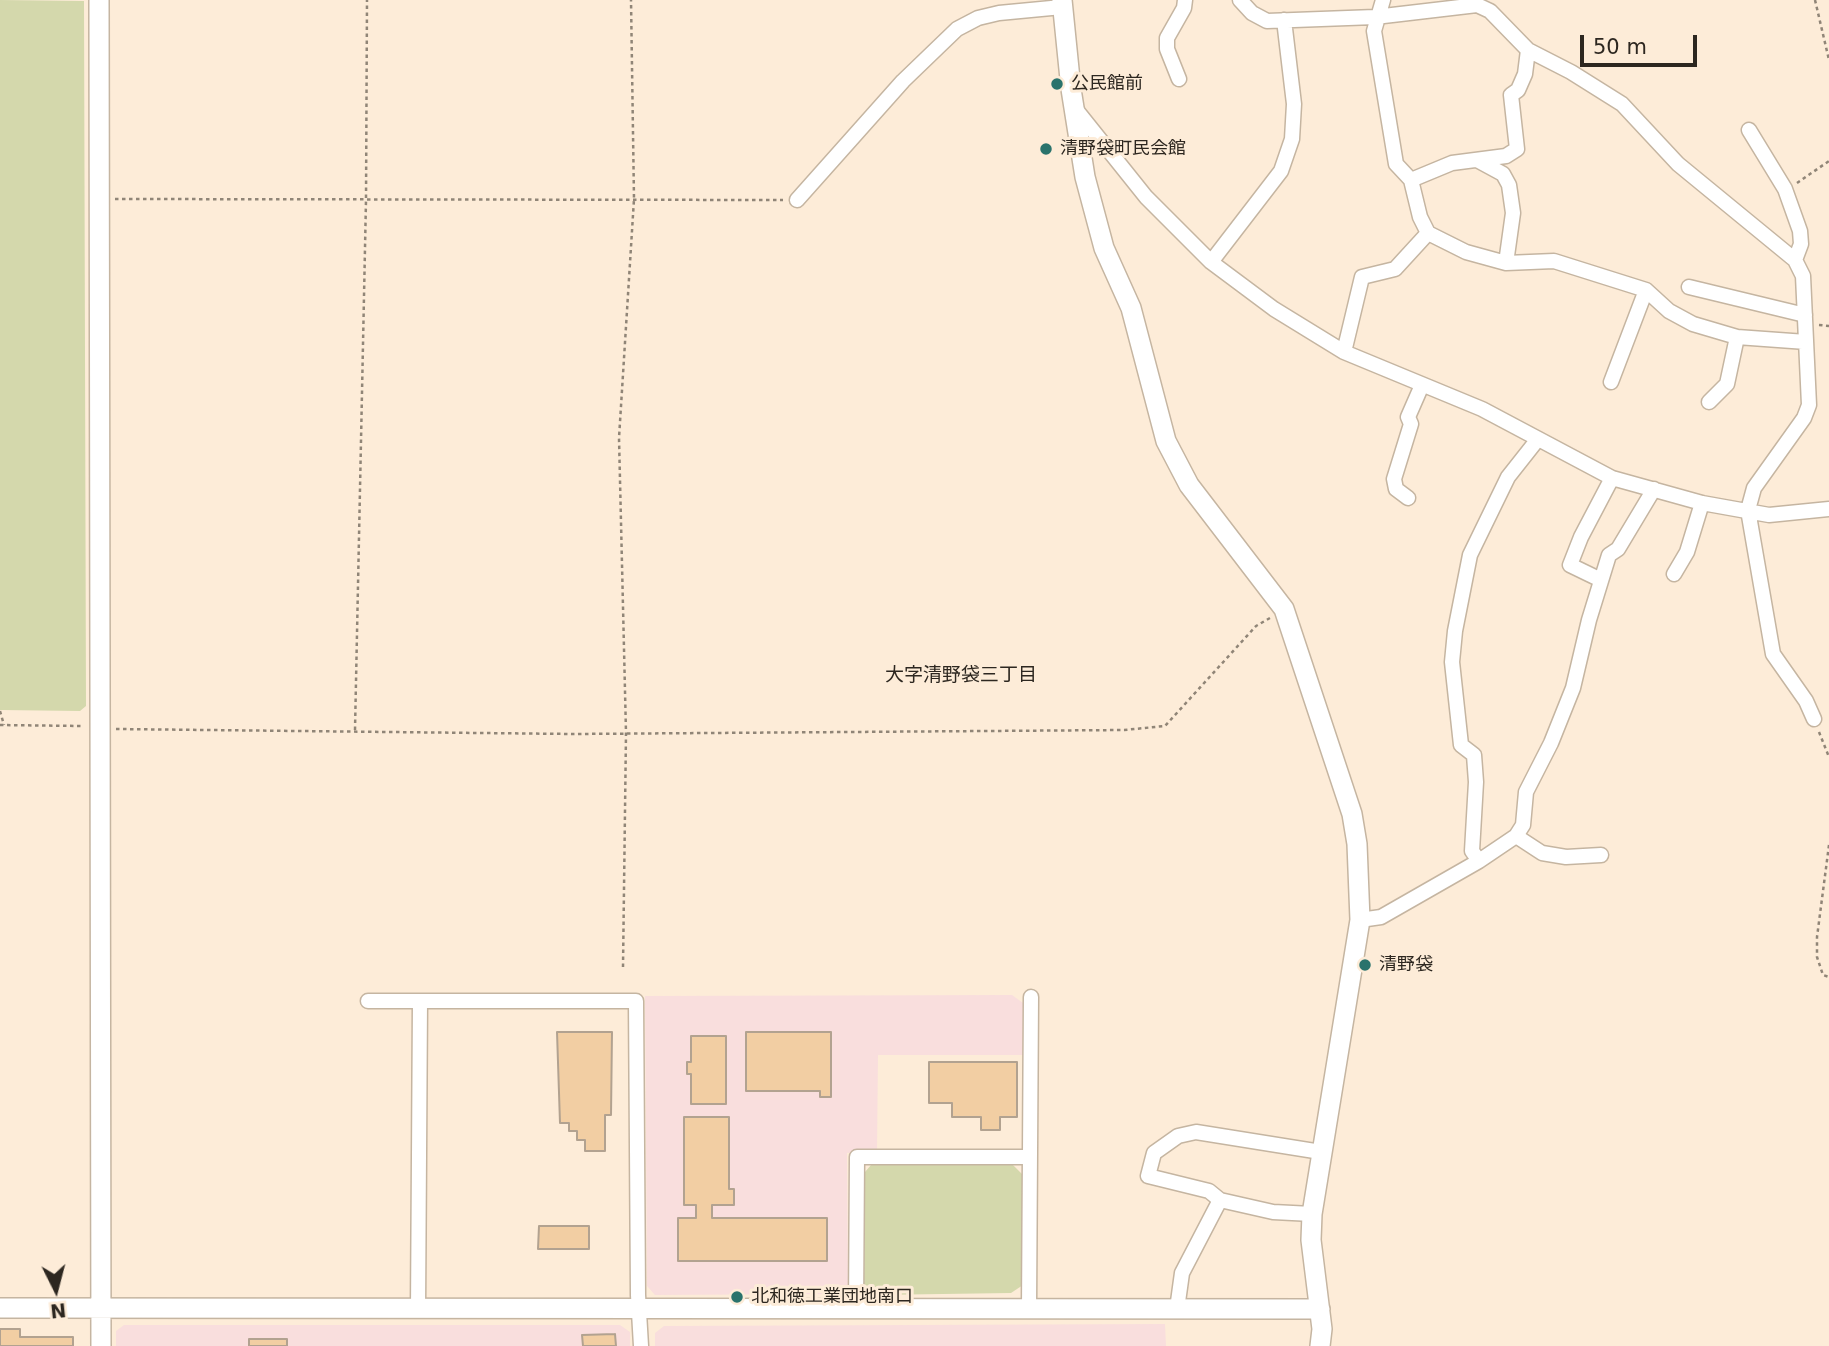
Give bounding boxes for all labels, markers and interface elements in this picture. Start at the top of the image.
scale bar [1584,21,1701,65]
text: 50 m [1593,35,1647,59]
place label: 公民館前 [1071,73,1143,95]
marker: 公民館前 [1049,76,1065,92]
place label: 清野袋町民会館 [1060,138,1186,160]
marker: 清野袋町民会館 [1038,141,1054,157]
district label: 大字清野袋三丁目 [885,665,1037,687]
place label: 清野袋 [1379,954,1433,976]
marker: 清野袋 [1357,957,1373,973]
north arrow [21,1255,91,1325]
place label: 北和徳工業団地南口 [751,1286,913,1308]
marker: 北和徳工業団地南口 [729,1289,745,1305]
text: N [49,1299,67,1323]

